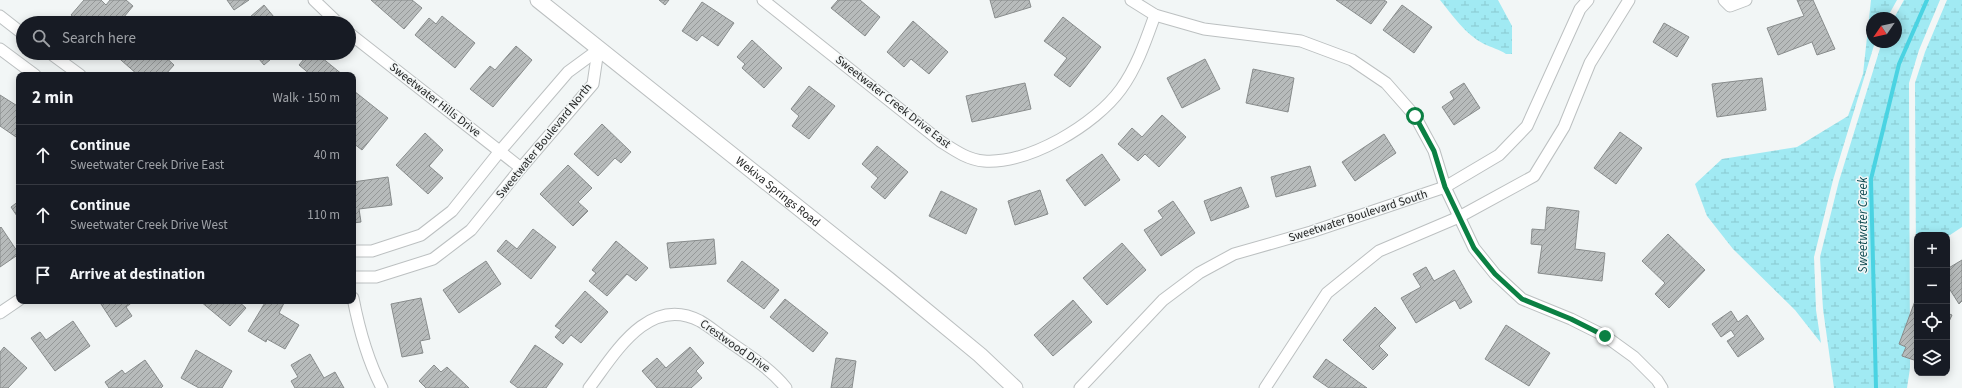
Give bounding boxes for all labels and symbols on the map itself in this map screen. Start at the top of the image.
north arrow [1866,12,1902,48]
street label: Sweetwater Creek Drive East [832,51,954,153]
street label: Sweetwater Hills Drive [386,59,484,141]
street label: Sweetwater Boulevard North [492,80,596,202]
route start [1406,107,1424,125]
street label: Wekiva Springs Road [732,152,824,231]
water label: Sweetwater Creek [1854,176,1872,273]
street label: Sweetwater Boulevard South [1286,185,1430,247]
street label: Crestwood Drive [696,315,774,377]
route end [1596,327,1614,345]

